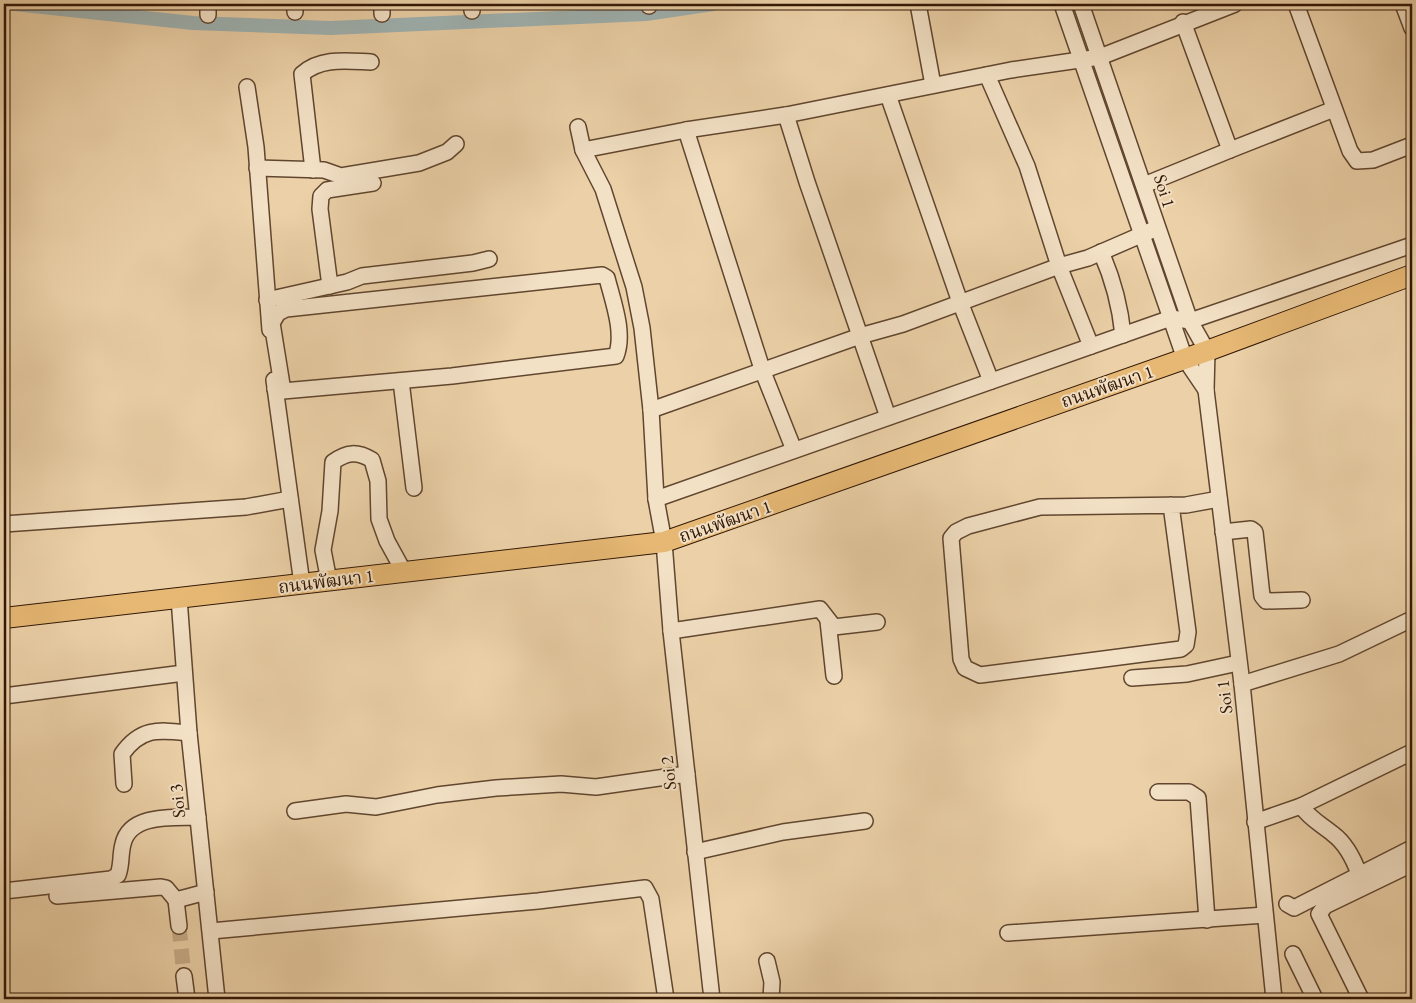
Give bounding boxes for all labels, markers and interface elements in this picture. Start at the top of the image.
street label: Soi 1 [1149,171,1181,211]
street label: ถนนพัฒนา 1 [1058,359,1156,413]
street label: ถนนพัฒนา 1 [676,494,774,548]
street label: ถนนพัฒนา 1 [277,564,375,598]
street label: Soi 1 [1211,679,1237,715]
street label: Soi 2 [655,755,681,791]
street label: Soi 3 [164,783,190,819]

